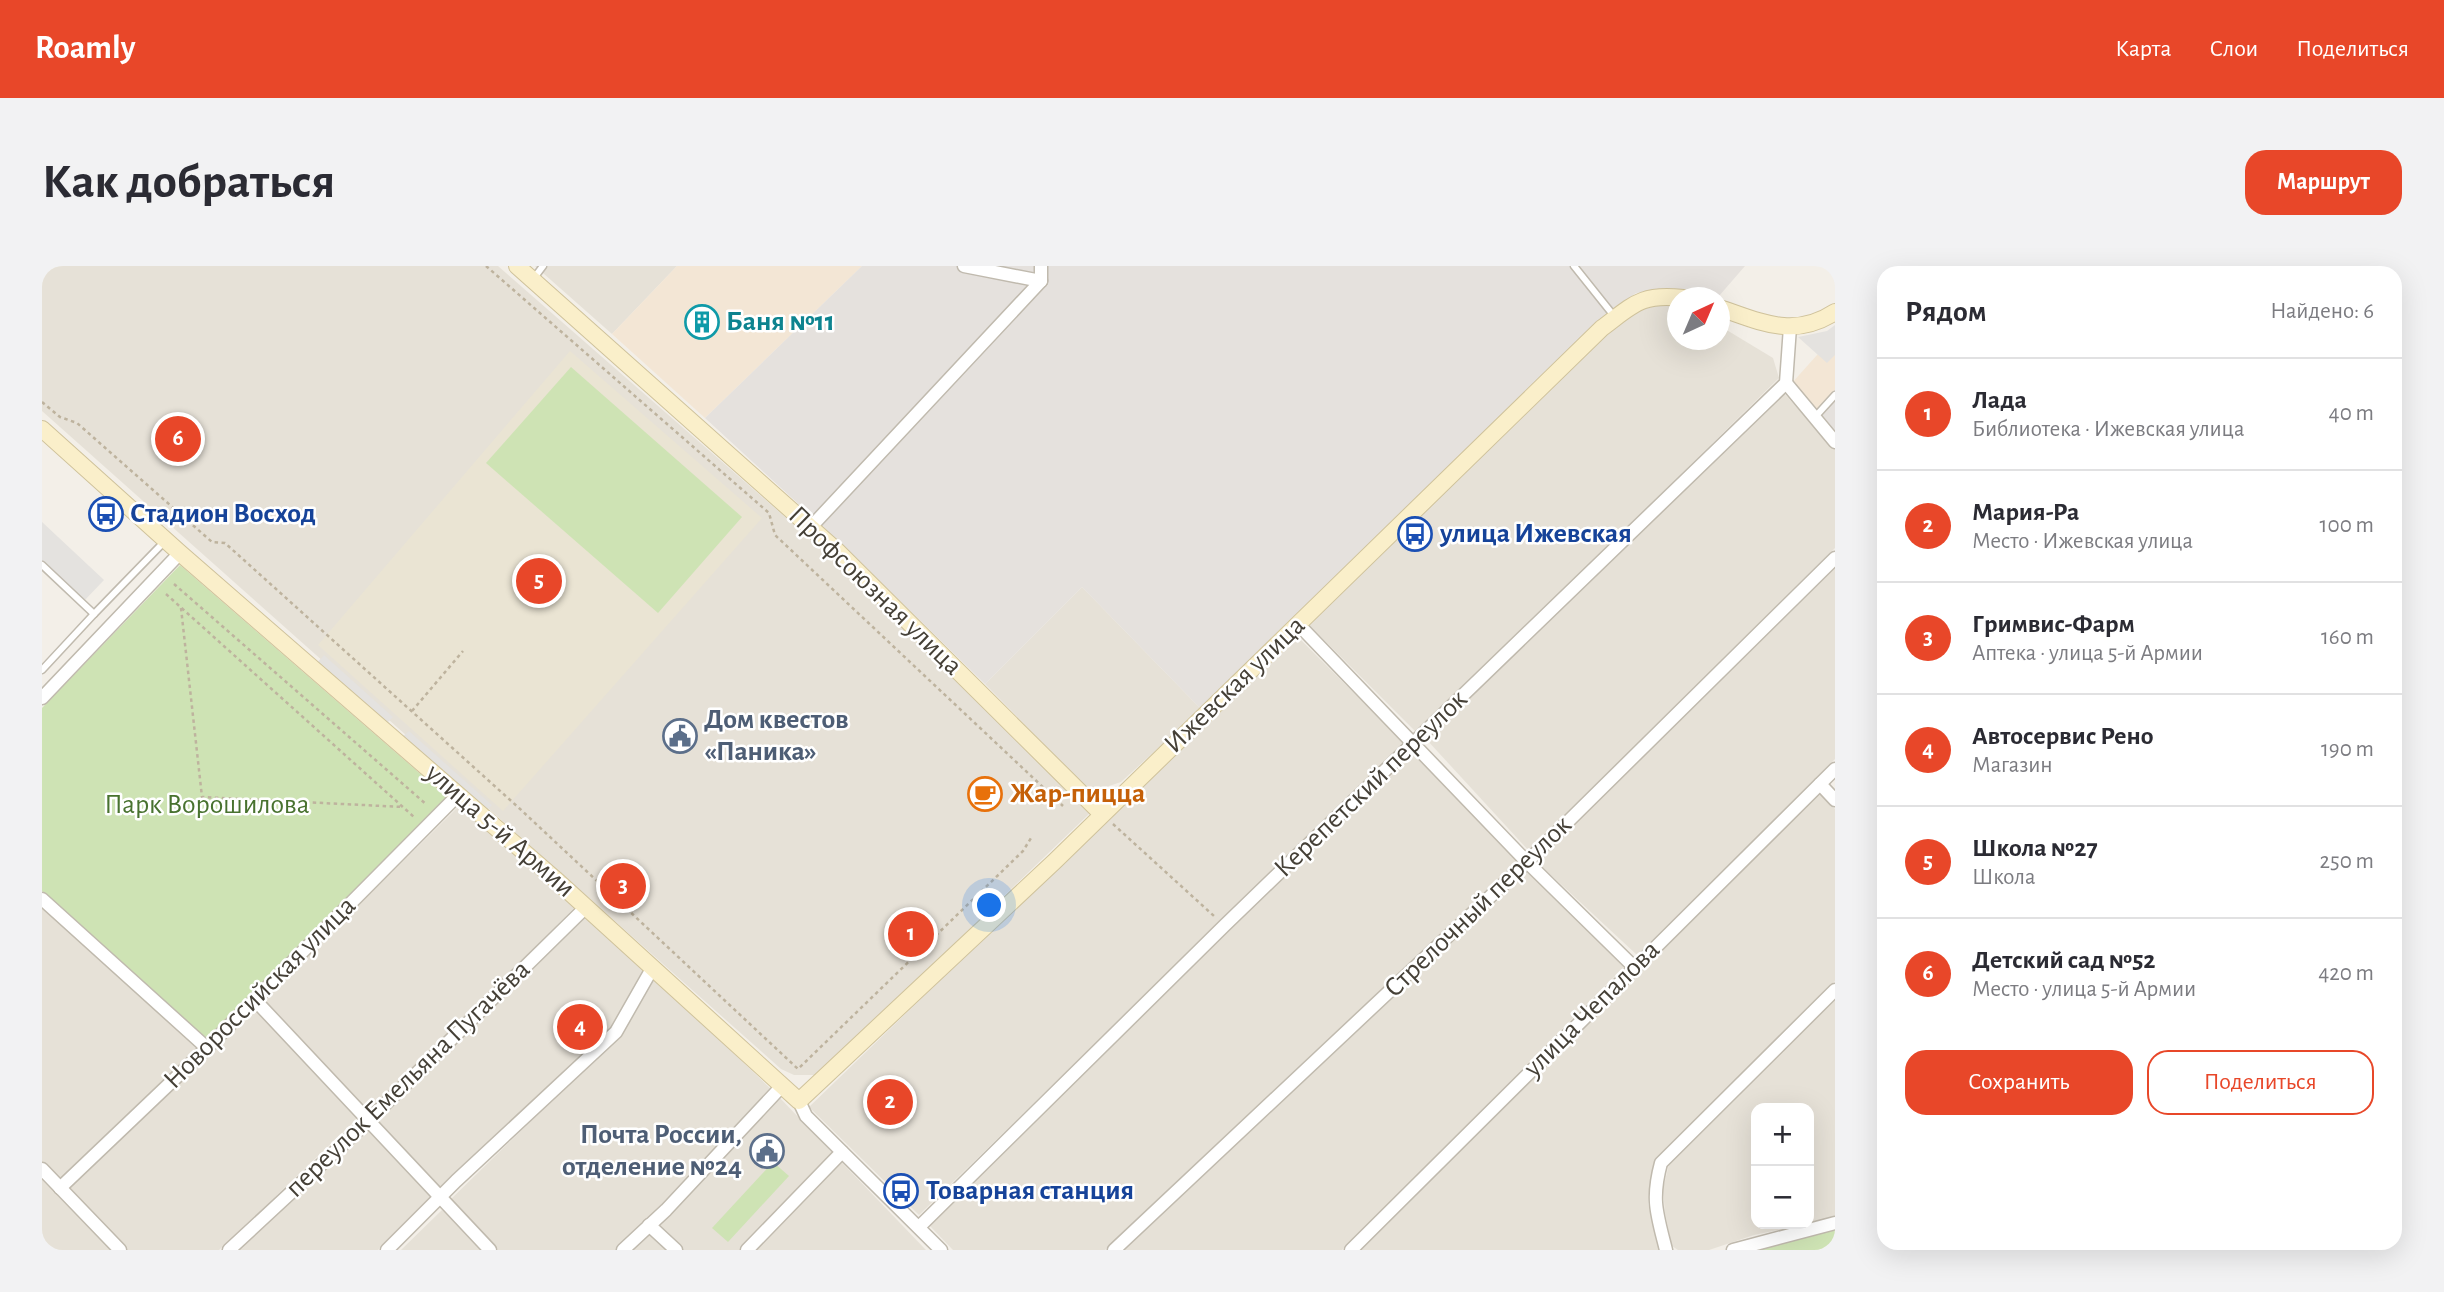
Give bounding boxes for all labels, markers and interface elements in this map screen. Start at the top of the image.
text: Roamly [35,32,135,65]
text: Карта [2115,37,2171,61]
text: Слои [2209,37,2258,61]
text: Поделиться [2296,37,2409,61]
button: Маршрут [2245,150,2402,215]
text: Как добраться [42,158,335,207]
north arrow [1667,287,1730,350]
text: Рядом [1905,297,1987,327]
text: Найдено: 6 [2270,300,2374,323]
building icon: Баня №11 [683,303,721,341]
place label: Баня №11 [726,308,835,336]
text: Лада [1972,387,2027,413]
text: 1 [1924,402,1932,425]
text: 40 m [2329,402,2374,425]
pin: 6 [155,413,201,465]
text: Библиотека · Ижевская улица [1972,418,2245,441]
bus stop icon: Стадион Восход [87,495,125,533]
text: Мария-Ра [1972,499,2079,525]
place label: Стадион Восход [130,500,316,528]
street label: Профсоюзная улица [783,501,967,681]
text: 2 [1923,514,1933,537]
text: 100 m [2320,514,2374,537]
bus stop icon: улица Ижевская [1396,515,1434,553]
place label: улица Ижевская [1439,520,1632,548]
text: Место · Ижевская улица [1972,530,2193,553]
pin: 5 [516,555,562,607]
street label: Ижевская улица [1159,611,1311,759]
text: Гримвис-Фарм [1972,611,2135,637]
text: 3 [1923,626,1933,649]
text: 160 m [2321,626,2374,649]
text: Аптека · улица 5-й Армии [1972,642,2203,665]
street label: Керепетский переулок [1269,685,1473,883]
place label: Дом квестов «Паника» [704,706,849,766]
public building icon: Дом квестов «Паника» [661,717,699,755]
text: Автосервис Рено [1972,723,2154,749]
text: 4 [1922,738,1934,761]
text: 190 m [2321,738,2374,761]
text: Магазин [1972,754,2053,777]
street label: улица 5-й Армии [419,758,580,903]
cafe icon: Жар-пицца [966,775,1004,813]
place label: Жар-пицца [1010,780,1145,808]
park label: Парк Ворошилова [104,791,310,819]
street label: Стрелочный переулок [1379,811,1577,1003]
text: Школа №27 [1972,835,2098,861]
text: 5 [1923,850,1933,873]
text: 250 m [2320,850,2374,873]
pin: 3 [600,860,646,912]
text: Школа [1972,866,2036,889]
your location [972,888,1006,922]
street label: Новороссийская улица [159,891,362,1094]
pin: 1 [888,908,934,960]
street label: улица Чепалова [1518,935,1666,1083]
text: Детский сад №52 [1972,947,2156,973]
street label: переулок Емельяна Пугачёва [280,955,536,1203]
text: 6 [1922,962,1934,985]
text: 420 m [2318,962,2374,985]
text: Место · улица 5-й Армии [1972,978,2196,1001]
pin: 4 [557,1001,603,1053]
button: Сохранить [1905,1050,2133,1115]
button: Поделиться [2147,1050,2374,1115]
pin: 2 [867,1076,913,1128]
map controls [1751,1103,1814,1229]
button: + [1751,1103,1814,1166]
place label: Почта России, отделение №24 [562,1121,742,1181]
public building icon: Почта России, отделение №24 [748,1132,786,1170]
button: − [1751,1166,1814,1229]
bus stop icon: Товарная cтанция [882,1172,920,1210]
place label: Товарная cтанция [926,1177,1134,1205]

